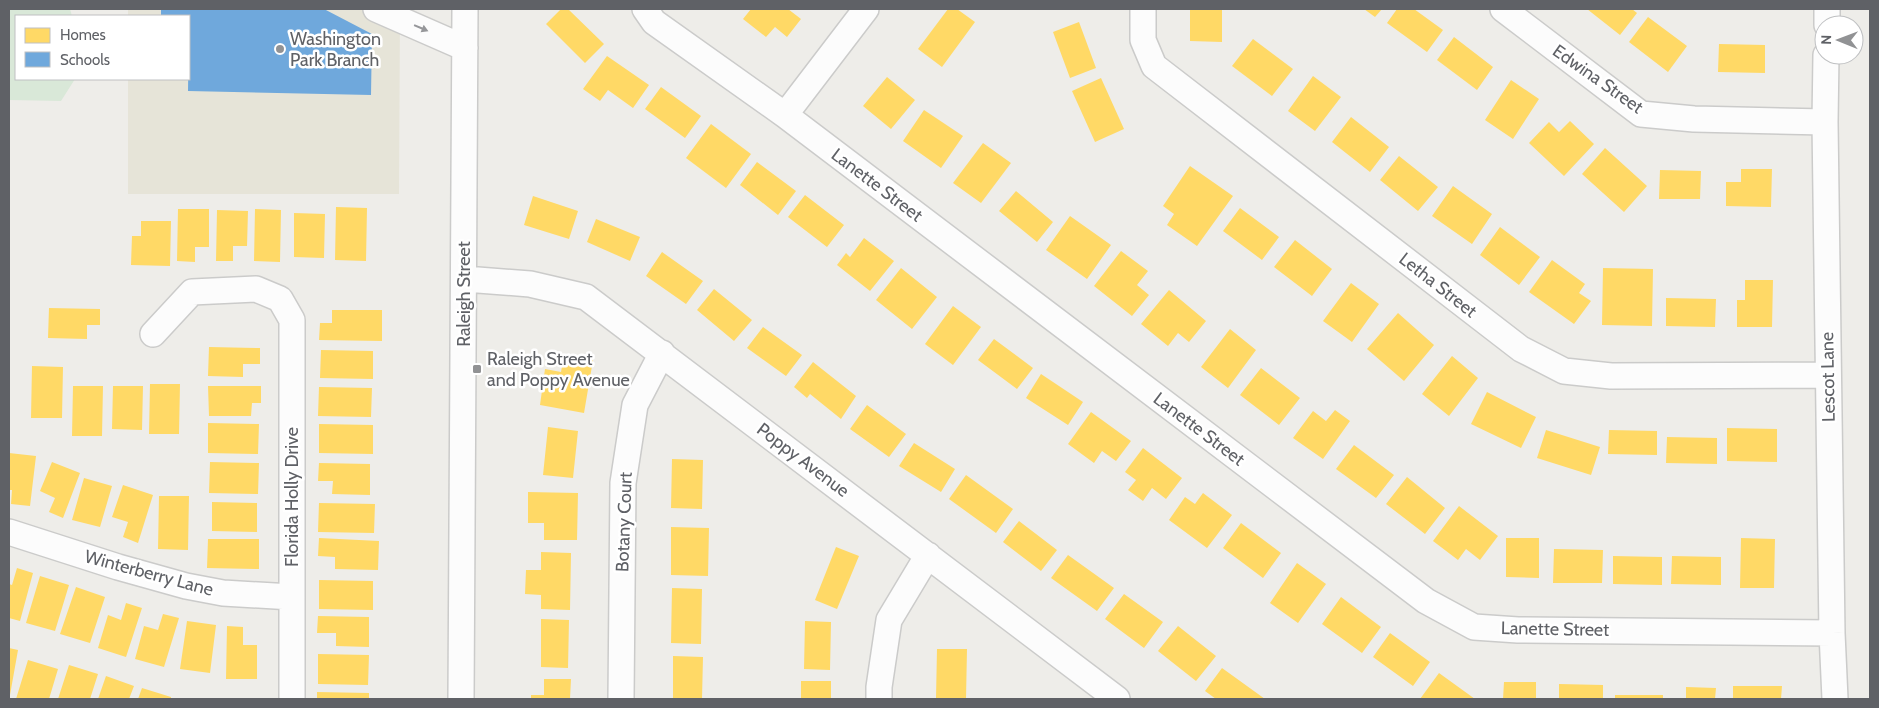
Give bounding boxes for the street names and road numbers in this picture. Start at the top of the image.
street label: Edwina Street [1548,40,1648,118]
street label: Lanette Street [827,144,927,226]
street label: Raleigh Street [453,241,475,347]
street label: Letha Street [1395,248,1481,322]
street label: Lescot Lane [1816,332,1840,422]
street label: Lanette Street [1149,388,1249,470]
street label: Poppy Avenue [752,418,854,502]
street label: Florida Holly Drive [281,427,303,567]
street label: Botany Court [611,472,637,572]
street label: Winterberry Lane [82,545,216,601]
street label: Lanette Street [1501,617,1609,641]

